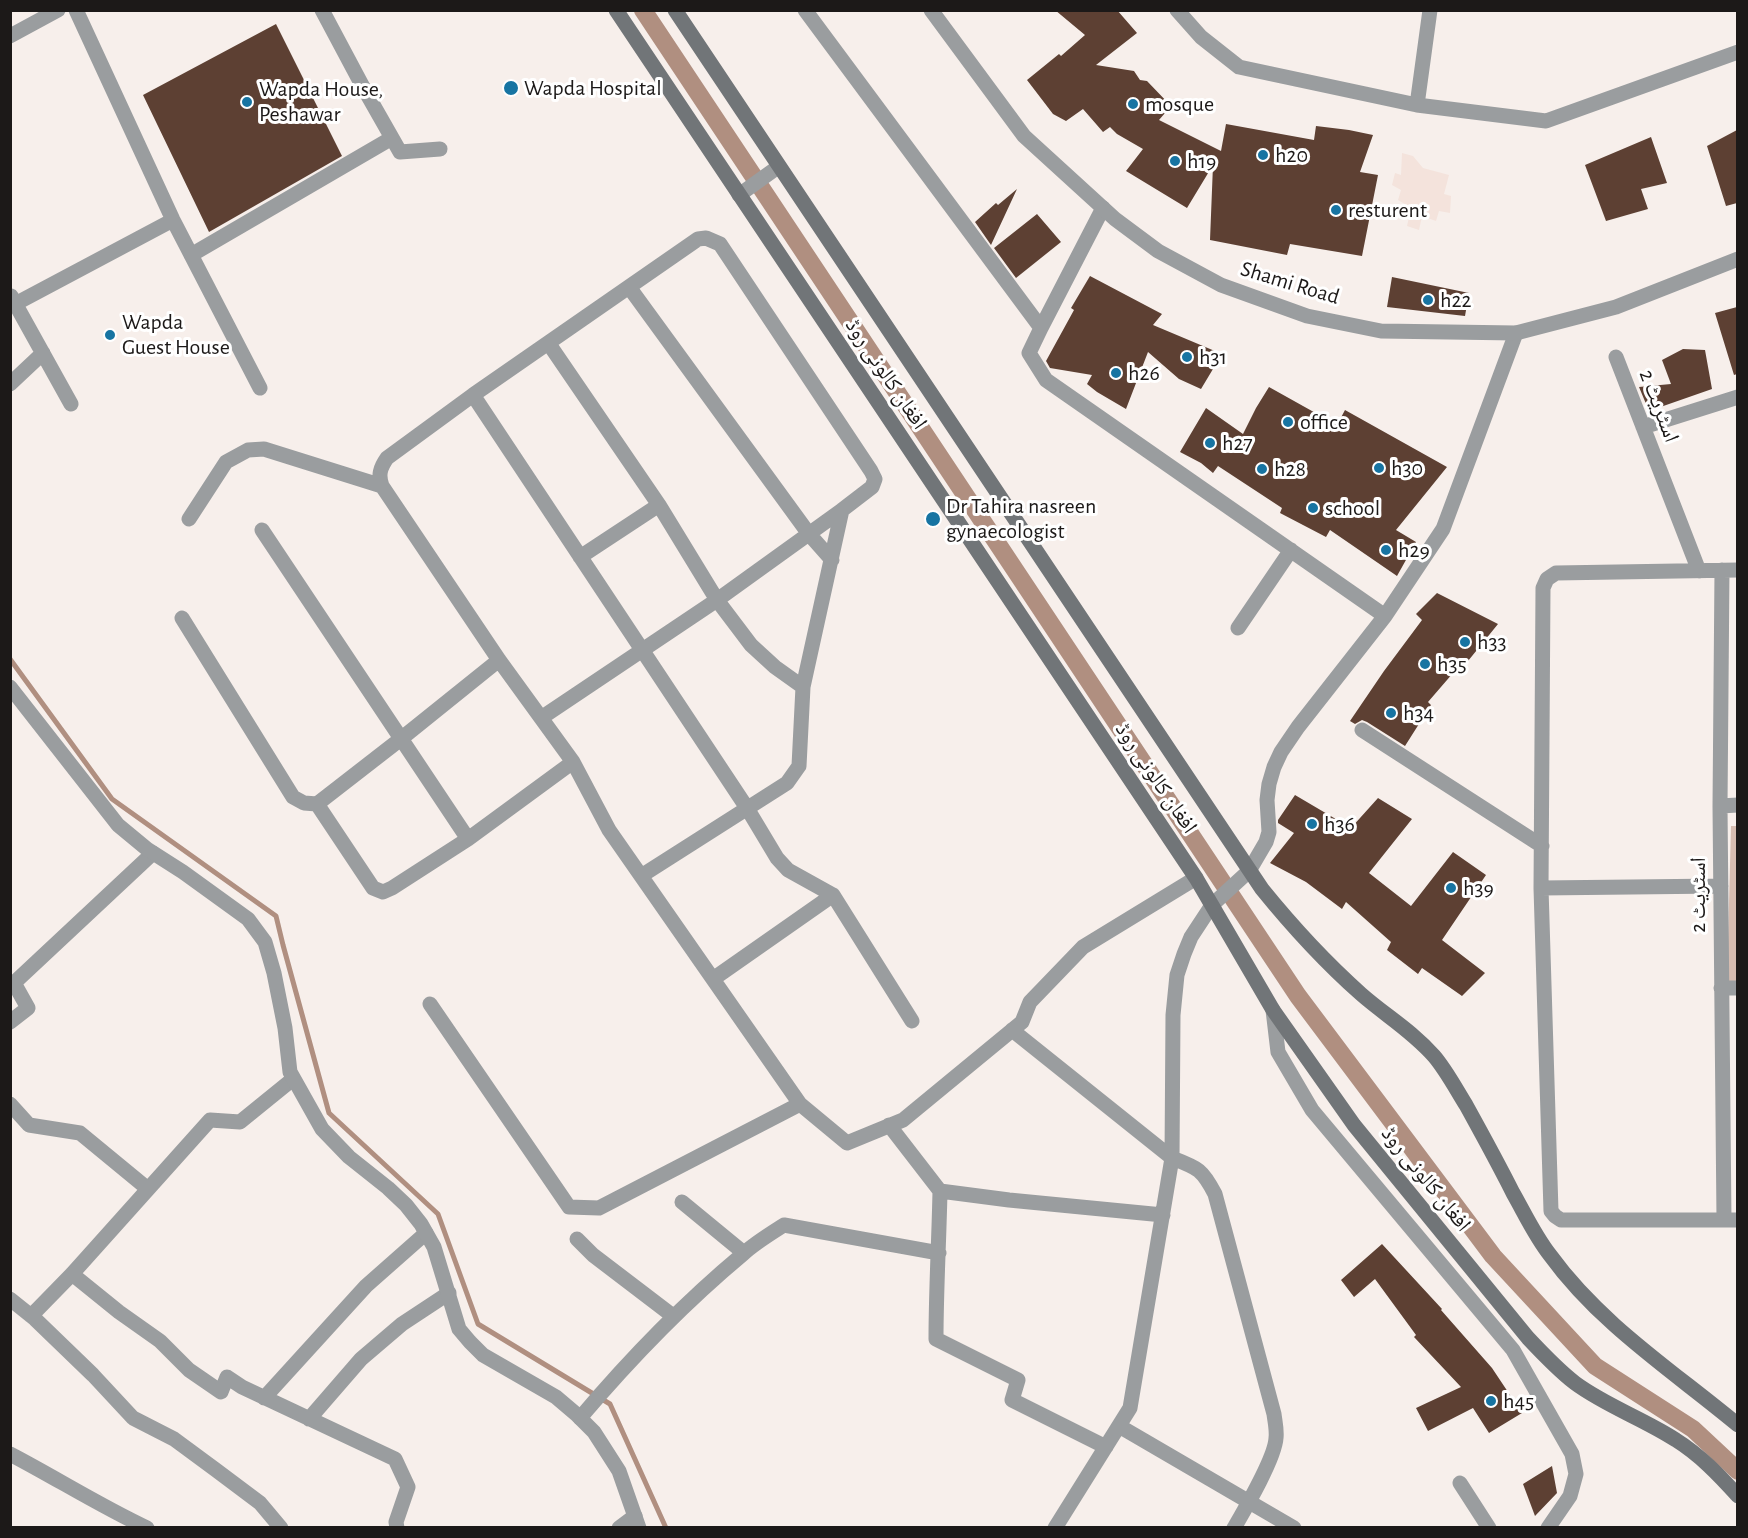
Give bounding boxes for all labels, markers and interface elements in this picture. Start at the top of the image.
place label: Wapda Hospital [524,75,662,101]
place label: Wapda House, Peshawar [259,76,383,128]
marker: Wapda Hospital [502,79,520,97]
place label: mosque [1145,91,1214,117]
marker: Wapda House, Peshawar [240,95,254,109]
marker: mosque [1126,97,1140,111]
place label: h20 [1275,142,1308,168]
place label: h19 [1187,148,1216,174]
marker: h20 [1256,148,1270,162]
marker: h19 [1168,154,1182,168]
place label: resturent [1348,197,1427,223]
marker: resturent [1329,203,1343,217]
street label: Shami Road [1237,255,1343,311]
place label: h22 [1440,287,1471,313]
marker: h22 [1421,293,1435,307]
place label: Wapda Guest House [122,309,230,360]
street label: افغان کالونی روڈ [839,314,933,434]
marker: Wapda Guest House [103,328,117,342]
place label: h31 [1199,344,1227,370]
marker: h31 [1180,350,1194,364]
place label: h26 [1128,360,1160,386]
marker: h26 [1109,366,1123,380]
street label: اسٹریٹ 2 [1633,366,1685,446]
place label: office [1300,409,1348,435]
marker: office [1281,415,1295,429]
place label: h27 [1222,430,1253,456]
marker: h27 [1203,436,1217,450]
place label: h30 [1391,455,1423,481]
place label: h28 [1274,456,1306,482]
marker: h30 [1372,461,1386,475]
marker: h28 [1255,462,1269,476]
place label: Dr Tahira nasreen gynaecologist [946,493,1096,544]
place label: school [1325,495,1380,521]
marker: school [1306,501,1320,515]
marker: Dr Tahira nasreen gynaecologist [924,510,942,528]
place label: h29 [1398,537,1430,563]
marker: h29 [1379,543,1393,557]
place label: h33 [1477,629,1507,655]
marker: h33 [1458,635,1472,649]
place label: h35 [1437,651,1467,677]
marker: h35 [1418,657,1432,671]
place label: h34 [1403,700,1434,726]
marker: h34 [1384,706,1398,720]
street label: افغان کالونی روڈ [1109,718,1203,838]
place label: h36 [1324,811,1355,837]
marker: h36 [1305,817,1319,831]
street label: اسٹریٹ 2 [1685,857,1711,933]
place label: h39 [1463,875,1494,901]
marker: h39 [1444,881,1458,895]
street label: افغان کالونی روڈ [1375,1121,1477,1237]
place label: h45 [1503,1388,1534,1414]
marker: h45 [1484,1394,1498,1408]

